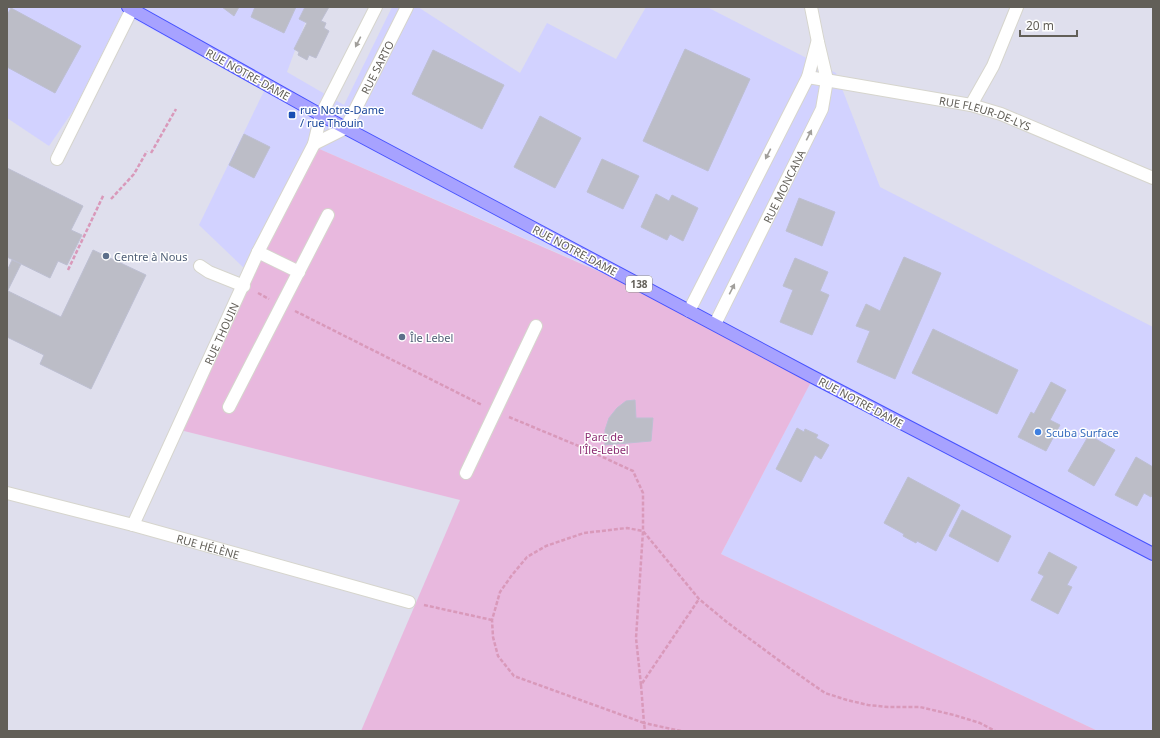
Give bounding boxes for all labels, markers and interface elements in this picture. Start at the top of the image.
scale bar [1020,12,1077,38]
text: 20 m [1026,17,1054,34]
one-way arrow [355,36,361,47]
street label: RUE SARTO [357,38,397,96]
street label: RUE NOTRE-DAME [203,45,293,103]
street label: RUE FLEUR-DE-LYS [938,92,1033,133]
place label: rue Notre-Dame / rue Thouin [300,102,384,130]
marker: rue Notre-Dame / rue Thouin [287,110,297,120]
one-way arrow [806,129,812,141]
street label: RUE MONCANA [759,146,809,225]
one-way arrow [765,148,771,160]
street label: RUE NOTRE-DAME [530,221,620,279]
place label: Centre à Nous [114,249,187,264]
marker: Centre à Nous [101,251,111,261]
road number: 138 [626,276,652,292]
one-way arrow [729,283,735,295]
street label: RUE THOUIN [200,300,242,367]
place label: Île Lebel [410,330,453,345]
marker: Île Lebel [397,332,407,342]
street label: RUE NOTRE-DAME [816,373,906,431]
place label: Scuba Surface [1046,425,1119,440]
marker: Scuba Surface [1033,427,1043,437]
park label: Parc de l'Île-Lebel [579,429,629,457]
street label: RUE HÉLÈNE [175,530,241,562]

